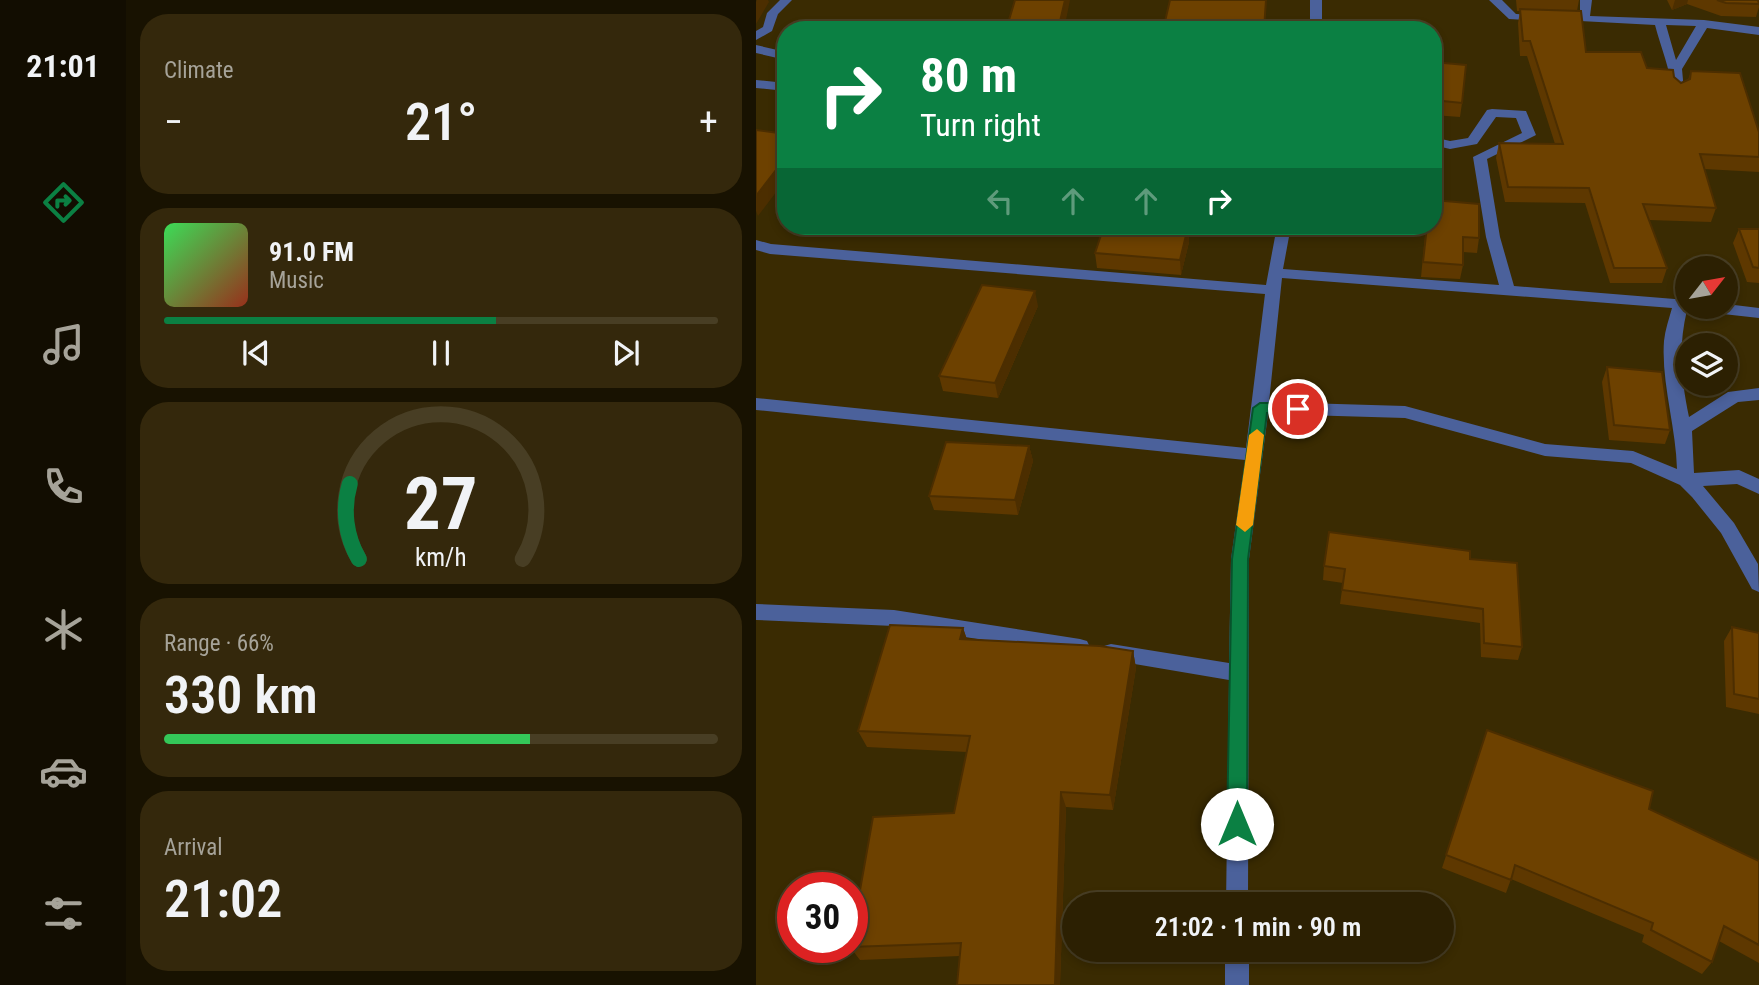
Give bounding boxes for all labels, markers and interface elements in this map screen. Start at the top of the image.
text: 21:01 [26,47,100,85]
text: 80 m [920,47,1017,104]
icon: right [805,49,896,140]
text: Climate [164,57,234,84]
text: 21° [405,92,477,153]
text: − [164,100,183,144]
text: + [699,100,718,144]
text: Turn right [920,106,1041,144]
icon: directions [39,178,88,227]
icon: left [981,182,1019,220]
icon: ahead [1054,182,1092,220]
icon: ahead [1127,182,1165,220]
icon: right [1200,182,1238,220]
text: 91.0 FM [269,237,354,267]
north arrow [1675,256,1738,318]
map controls [1675,256,1738,396]
text: Music [269,267,324,294]
icon: music [39,320,88,369]
button: layers [1675,333,1738,396]
icon: previous [237,334,275,372]
icon: pause [422,334,460,372]
icon: next [607,334,645,372]
pin [1268,379,1328,439]
icon: arrive [1279,390,1317,428]
text: 27 [404,461,478,547]
icon: phone [39,462,88,511]
text: km/h [415,542,467,571]
icon: climate [39,605,88,654]
text: Range · 66% [164,630,274,657]
text: 330 km [164,665,318,726]
icon: car [39,747,88,796]
position arrow [1200,787,1274,861]
text: Arrival [164,834,223,861]
text: 21:02 [164,869,282,930]
speed limit sign: 30 [777,872,868,963]
icon: filters [39,889,88,938]
text: 21:02 · 1 min · 90 m [1155,912,1361,942]

